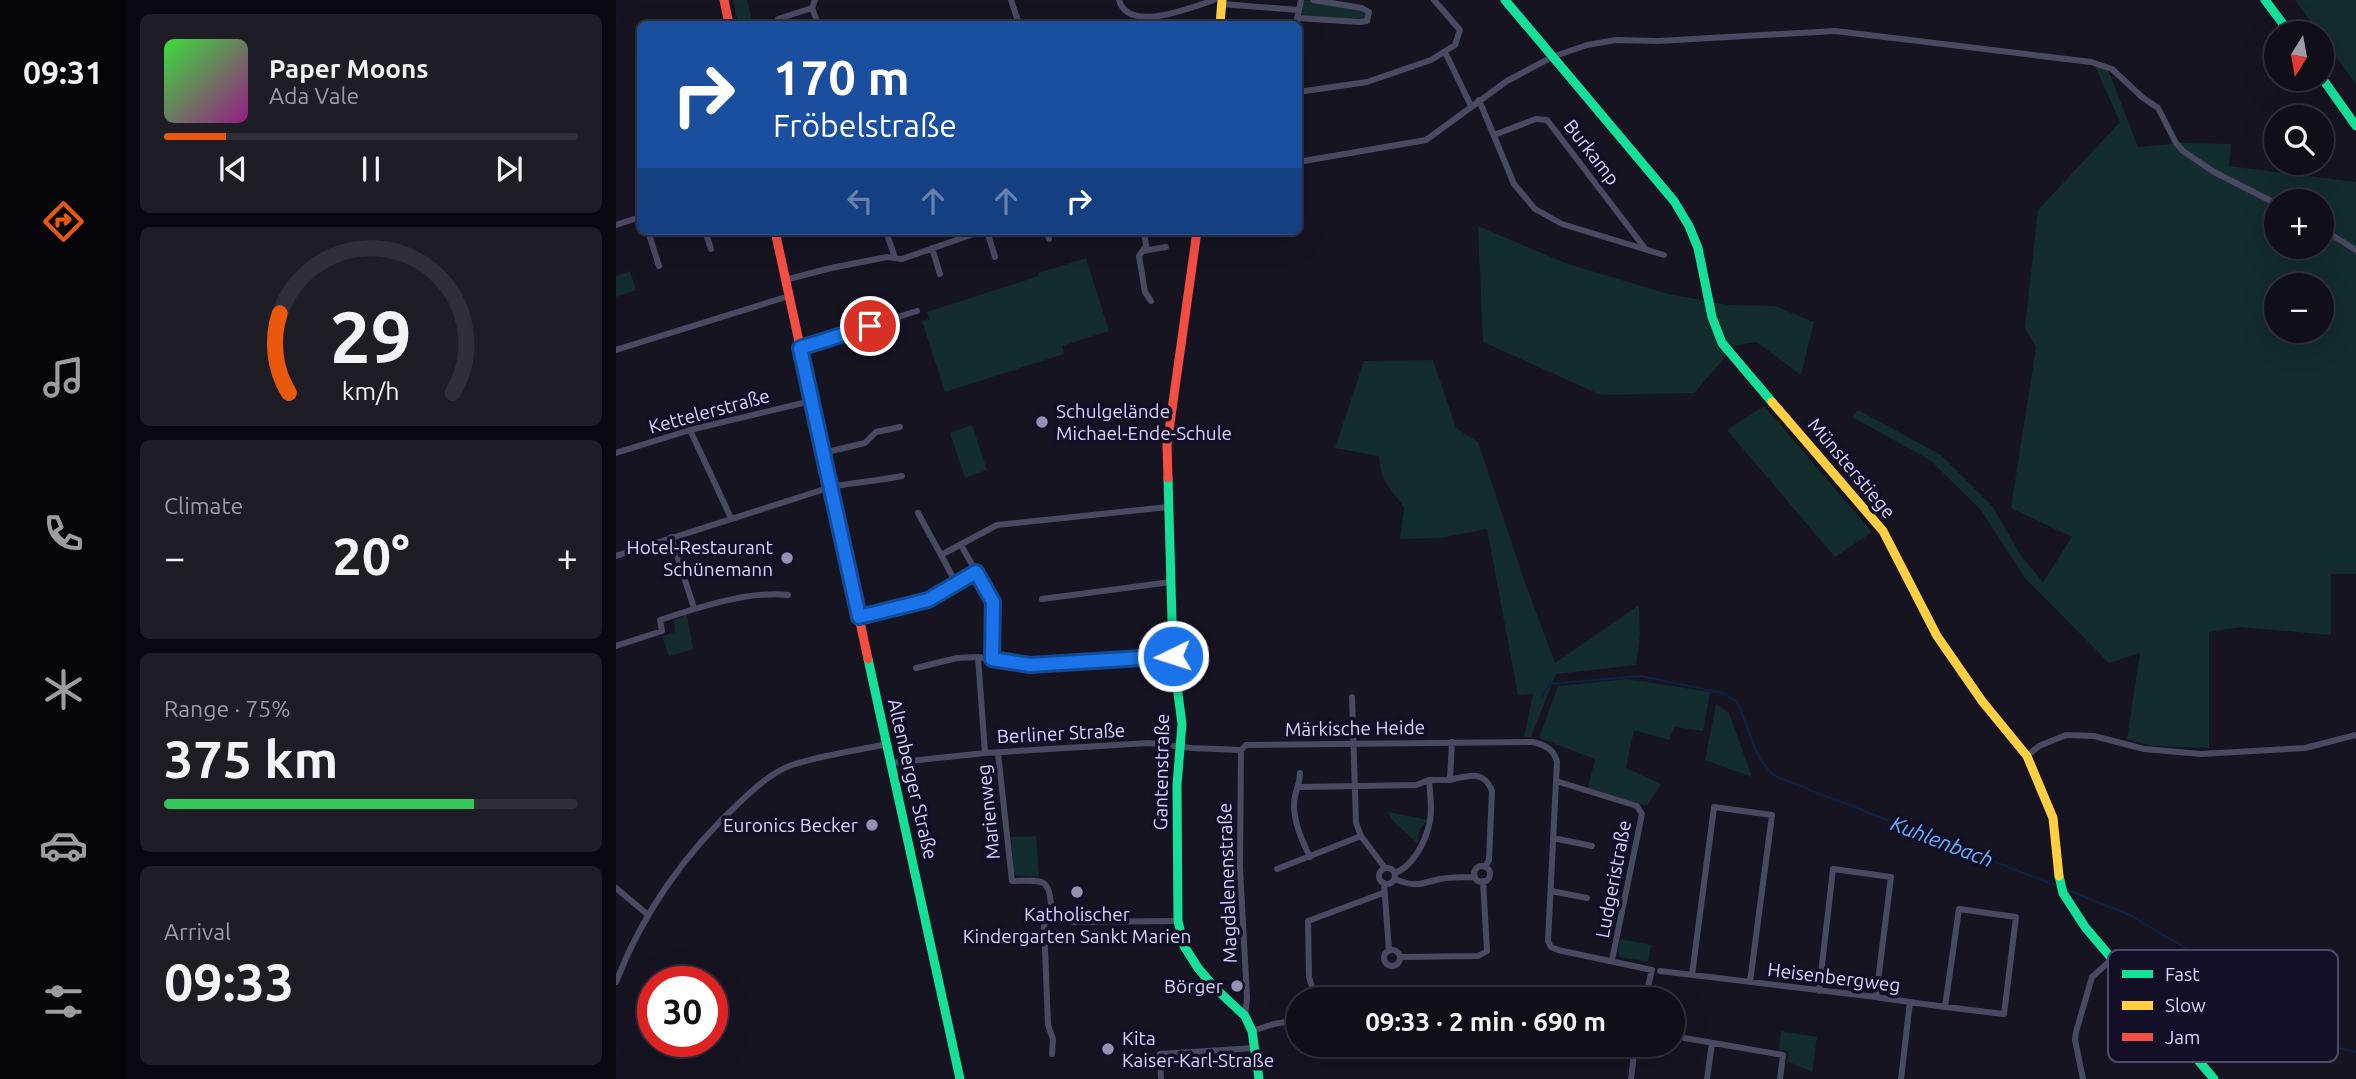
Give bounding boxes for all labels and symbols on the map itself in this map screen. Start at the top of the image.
north arrow [2264,21,2334,91]
street label: Burkamp [1560,115,1624,189]
pin [840,296,900,356]
street label: Kettelerstraße [646,384,772,438]
place label: Schulgelände Michael-Ende-Schule [1056,400,1232,444]
marker: Schulgelände Michael-Ende-Schule [1034,414,1050,430]
street label: Münsterstiege [1804,414,1900,522]
place label: Hotel-Restaurant Schünemann [626,536,774,580]
marker: Hotel-Restaurant Schünemann [779,550,795,566]
position arrow [1136,619,1210,693]
street label: Altenberger Straße [884,697,942,861]
street label: Gantenstraße [1149,714,1173,830]
street label: Märkische Heide [1285,716,1425,740]
street label: Berliner Straße [996,719,1126,747]
street label: Marienweg [972,763,1004,861]
street label: Magdalenenstraße [1213,802,1241,964]
water label: Kuhlenbach [1888,811,1997,872]
place label: Euronics Becker [723,814,858,836]
marker: Euronics Becker [864,817,880,833]
street label: Ludgeristraße [1591,818,1635,940]
marker: Katholischer Kindergarten Sankt Marien [1069,884,1085,900]
place label: Katholischer Kindergarten Sankt Marien [963,903,1191,947]
legend [2108,950,2338,1062]
street label: Heisenbergweg [1766,958,1902,996]
text: Fast [2165,963,2200,985]
speed limit sign: 30 [637,966,728,1057]
place label: Börger [1164,975,1223,997]
marker: Börger [1229,978,1245,994]
text: Slow [2165,994,2206,1016]
text: Jam [2165,1026,2201,1048]
place label: Kita Kaiser-Karl-Straße [1122,1027,1274,1071]
marker: Kita Kaiser-Karl-Straße [1100,1041,1116,1057]

